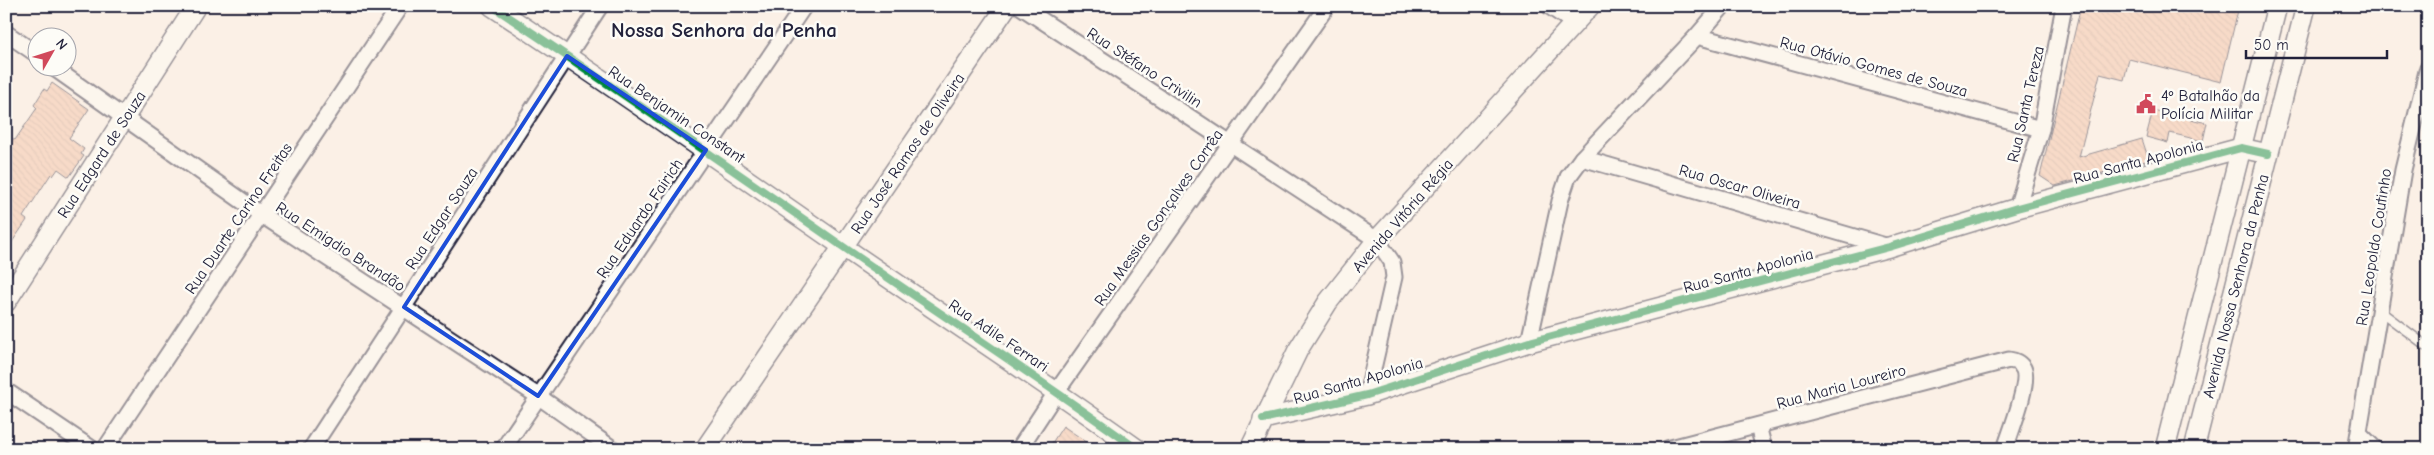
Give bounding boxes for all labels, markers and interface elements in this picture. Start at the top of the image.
district label: Nossa Senhora da Penha [611,18,837,42]
street label: Rua Stéfano Crivilin [1084,24,1205,112]
north arrow [28,28,78,78]
scale bar [2246,28,2388,60]
street label: Rua Otávio Gomes de Souza [1778,33,1969,101]
text: N [52,35,71,53]
text: 50 m [2254,36,2289,54]
street label: Rua Santa Tereza [2004,44,2048,164]
street label: Rua Benjamin Constant [605,62,748,167]
street label: Rua José Ramos de Oliveira [847,70,968,237]
place label: 4º Batalhão da Polícia Militar [2161,87,2260,123]
street label: Rua Edgard de Souza [54,88,150,222]
public building icon: 4º Batalhão da Polícia Militar [2135,93,2157,115]
street label: Rua Messias Gonçalves Corrêa [1091,126,1227,309]
street label: Rua Santa Apolonia [2071,136,2205,188]
street label: Rua Duarte Carino Freitas [182,139,296,298]
street label: Rua Eduardo Fairich [593,155,687,282]
street label: Avenida Vitória Régia [1349,155,1457,276]
street label: Rua Oscar Oliveira [1677,161,1803,213]
street label: Rua Edgar Souza [402,164,482,273]
street label: Rua Leopoldo Coutinho [2353,167,2395,327]
street label: Avenida Nossa Senhora da Penha [2199,172,2273,400]
street label: Rua Emigdio Brandão [272,198,408,295]
street label: Rua Santa Apolonia [1681,245,1815,297]
street label: Rua Adile Ferrari [945,296,1052,376]
street label: Rua Santa Apolonia [1291,354,1425,408]
street label: Rua Maria Loureiro [1775,361,1908,413]

